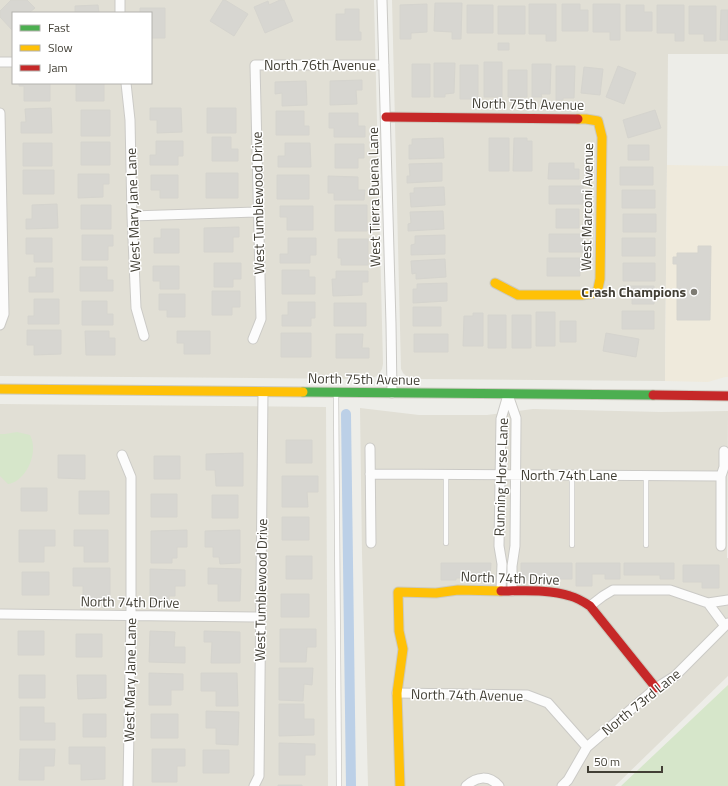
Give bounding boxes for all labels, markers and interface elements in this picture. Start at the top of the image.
legend [12,12,152,84]
text: Fast [48,18,71,37]
text: Slow [48,38,73,57]
street label: North 76th Avenue [264,54,376,75]
text: Jam [48,58,68,77]
street label: North 75th Avenue [472,92,584,115]
street label: West Tierra Buena Lane [362,127,385,267]
street label: West Tumblewood Drive [246,131,269,275]
street label: West Marconi Avenue [575,143,598,271]
street label: West Mary Jane Lane [120,148,145,272]
place label: Crash Champions [581,281,686,302]
marker: Crash Champions [689,287,699,297]
street label: North 75th Avenue [308,367,420,390]
street label: Running Horse Lane [488,417,513,537]
street label: North 74th Lane [521,464,617,485]
street label: West Tumblewood Drive [249,518,272,662]
street label: North 74th Drive [460,565,560,590]
street label: North 74th Drive [80,590,180,613]
street label: West Mary Jane Lane [118,618,141,742]
street label: North 73rd Lane [597,663,685,740]
street label: North 74th Avenue [411,683,523,706]
scale bar [588,748,662,774]
text: 50 m [594,752,620,771]

